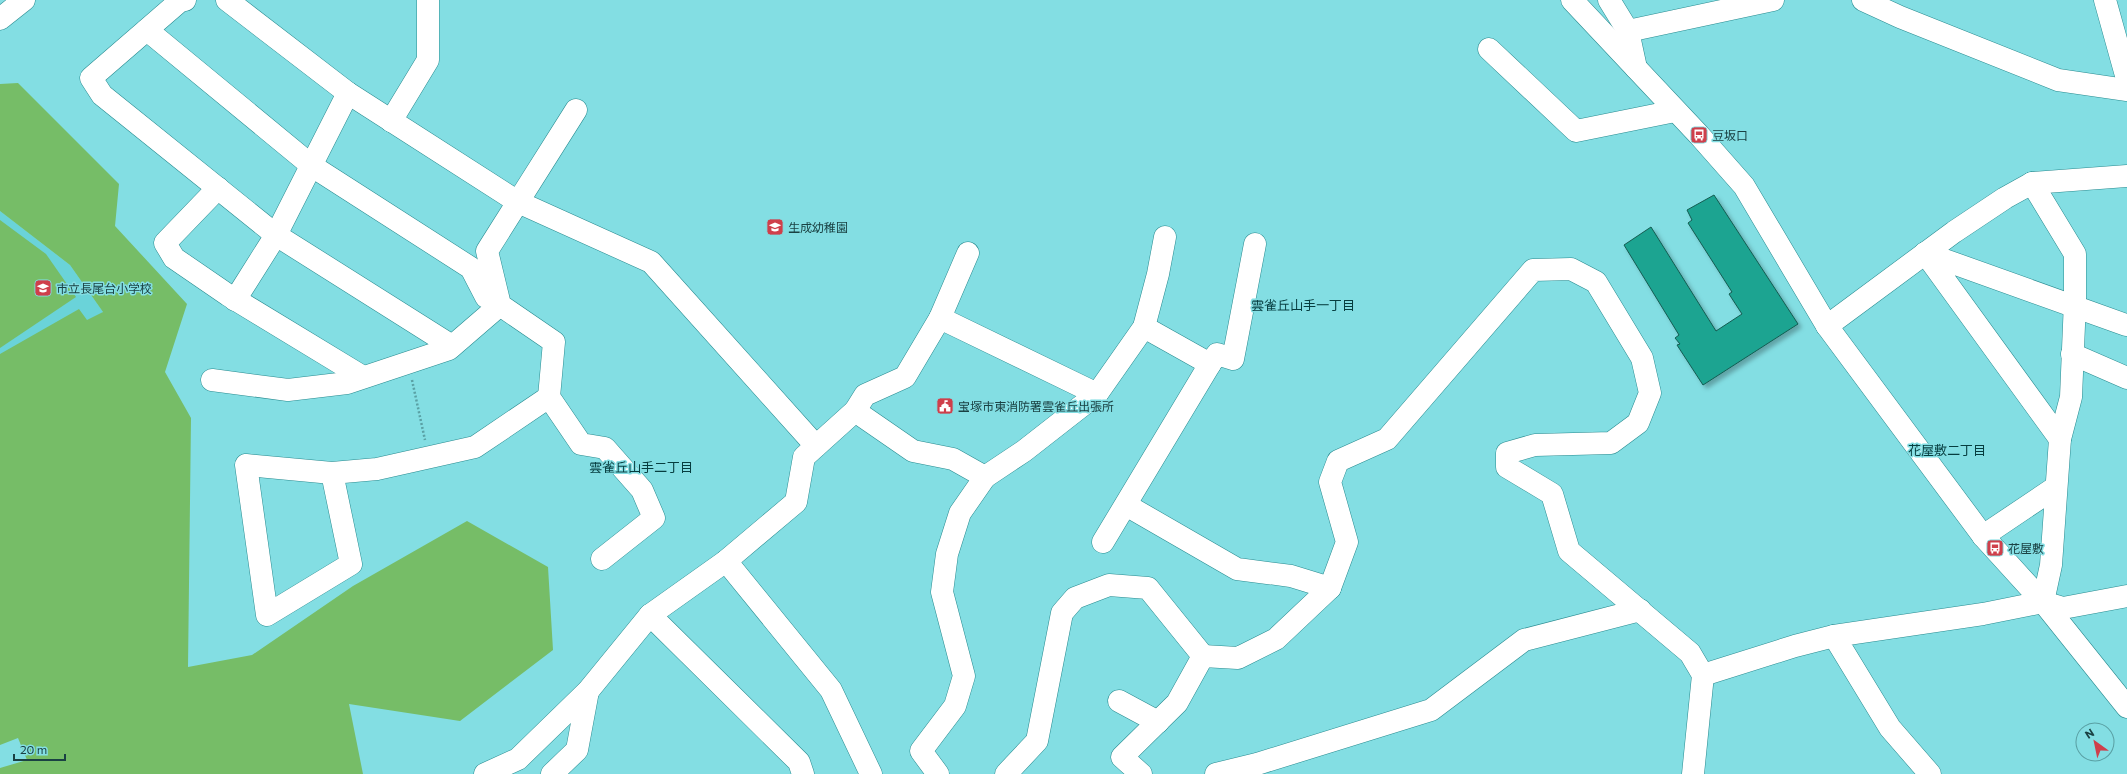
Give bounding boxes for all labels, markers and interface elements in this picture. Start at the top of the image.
bus stop icon: 豆坂口 [1689,125,1709,145]
place label: 豆坂口 [1712,128,1748,142]
school or university icon: 生成幼稚園 [765,217,785,237]
place label: 生成幼稚園 [788,220,848,234]
school or university icon: 市立長尾台小学校 [33,278,53,298]
place label: 市立長尾台小学校 [56,281,152,295]
district label: 雲雀丘山手一丁目 [1251,297,1355,313]
public building icon: 宝塚市東消防署雲雀丘出張所 [935,396,955,416]
place label: 宝塚市東消防署雲雀丘出張所 [958,399,1114,413]
district label: 花屋敷二丁目 [1908,442,1986,458]
district label: 雲雀丘山手二丁目 [589,459,693,475]
bus stop icon: 花屋敷 [1985,538,2005,558]
place label: 花屋敷 [2008,541,2044,555]
north arrow [2075,722,2115,762]
text: N [2082,725,2096,741]
scale bar [14,736,65,762]
text: 20 m [20,742,47,756]

